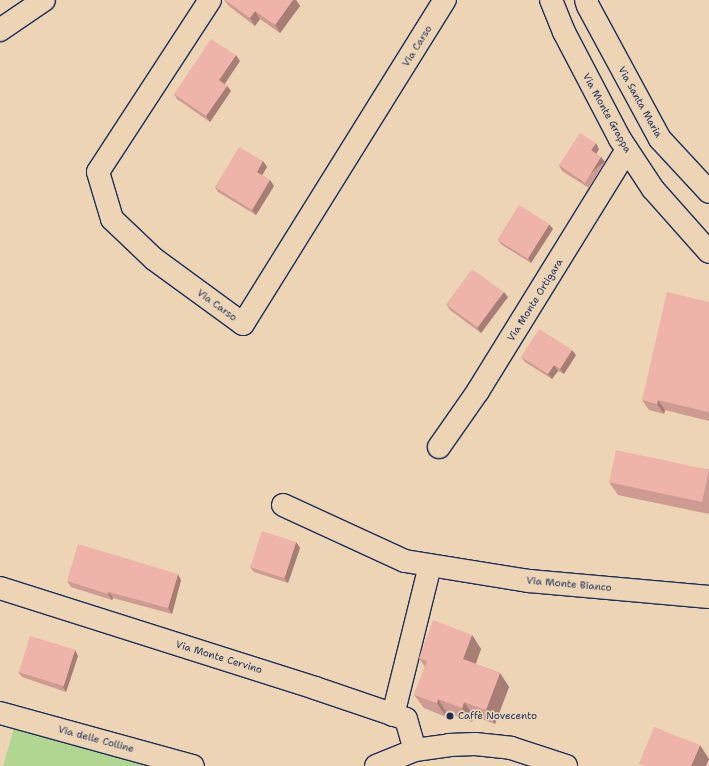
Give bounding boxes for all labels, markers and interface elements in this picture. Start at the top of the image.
street label: Via Carso [400,23,434,69]
street label: Via Santa Maria [615,64,665,140]
street label: Via Monte Grappa [580,71,634,155]
street label: Via Monte Ortigara [505,257,565,343]
street label: Via Carso [195,287,239,323]
street label: Via Monte Bianco [526,574,612,594]
street label: Via Monte Cervino [174,638,264,676]
place label: Caffè Novecento [458,710,537,722]
marker: Caffè Novecento [445,711,455,721]
street label: Via delle Colline [57,723,135,755]

